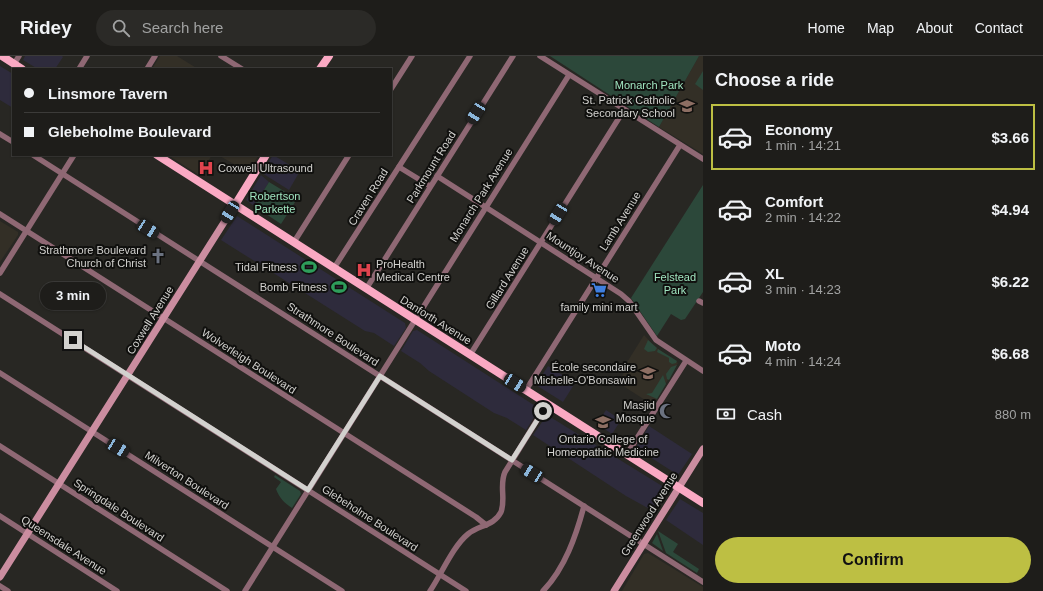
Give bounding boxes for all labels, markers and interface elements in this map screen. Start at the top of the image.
search box [96,10,376,46]
text: Ridey [20,17,72,38]
icon: search [110,17,132,39]
text: Search here [142,19,223,36]
text: Home [808,20,845,36]
text: Map [867,20,894,36]
text: About [916,20,953,36]
text: Contact [975,20,1023,36]
text: Choose a ride [715,70,834,90]
park label: Monarch Park [615,79,684,91]
text: Linsmore Tavern [48,85,168,102]
place label: St. Patrick Catholic Secondary School [582,94,675,119]
school or university icon: St. Patrick Catholic Secondary School [678,97,696,115]
car [465,100,487,126]
icon: car [717,119,753,155]
text: Economy [765,121,833,138]
text: Glebeholme Boulevard [48,123,211,140]
street label: Parkmount Road [404,129,458,205]
text: $3.66 [991,129,1029,146]
text: 1 min · 14:21 [765,138,841,153]
street label: Monarch Park Avenue [447,146,515,244]
hospital icon: Coxwell Ultrasound [197,159,215,177]
place label: Coxwell Ultrasound [218,162,313,174]
street label: Craven Road [346,166,390,228]
street label: Lamb Avenue [597,189,643,253]
park label: Robertson Parkette [250,190,300,215]
icon: car [717,191,753,227]
text: Comfort [765,193,823,210]
car [219,199,241,225]
car [547,201,569,227]
text: $4.94 [991,201,1029,218]
text: 2 min · 14:22 [765,210,841,225]
car [135,217,161,241]
street label: Mountjoy Avenue [544,229,622,285]
place label: Strathmore Boulevard Church of Christ [39,244,146,269]
street label: Gillard Avenue [483,245,531,311]
church icon: Strathmore Boulevard Church of Christ [149,247,167,265]
sports icon: Tidal Fitness [300,258,318,276]
place label: ProHealth Medical Centre [376,258,450,283]
place label: Tidal Fitness [235,261,297,273]
hospital icon: ProHealth Medical Centre [355,261,373,279]
icon: car [717,263,753,299]
text: XL [765,265,784,282]
park label: Felstead Park [654,271,696,296]
text: $6.22 [991,273,1029,290]
sports icon: Bomb Fitness [330,278,348,296]
place label: Bomb Fitness [260,281,327,293]
supermarket icon: family mini mart [590,281,608,299]
callout: 3 min [40,282,106,310]
text: 3 min · 14:23 [765,282,841,297]
street label: Coxwell Avenue [124,284,176,356]
text: 3 min [56,288,90,303]
street label: Danforth Avenue [398,293,474,347]
street label: Strathmore Boulevard [285,300,381,368]
place label: family mini mart [560,301,638,313]
street label: Wolverleigh Boulevard [200,326,298,396]
route end [64,331,82,349]
icon: car [717,335,753,371]
text: Moto [765,337,801,354]
text: $6.68 [991,345,1029,362]
text: 4 min · 14:24 [765,354,841,369]
place label: École secondaire Michelle-O'Bonsawin [534,361,636,386]
school or university icon: École secondaire Michelle-O'Bonsawin [639,364,657,382]
car [502,372,528,394]
place label: Masjid Mosque [616,399,655,424]
route start [534,402,552,420]
mosque icon: Masjid Mosque [658,402,676,420]
icon: cash [715,403,737,425]
text: Cash [747,406,782,423]
text: 880 m [995,407,1031,422]
school or university icon: Ontario College of Homeopathic Medicine [594,413,612,431]
place label: Ontario College of Homeopathic Medicine [547,433,659,458]
car [105,437,131,459]
street label: Milverton Boulevard [143,448,231,512]
car [519,462,545,484]
street label: Greenwood Avenue [618,470,680,558]
street label: Springdale Boulevard [72,476,166,544]
street label: Glebeholme Boulevard [320,482,420,554]
street label: Queensdale Avenue [19,513,109,577]
button: Confirm [715,537,1031,583]

